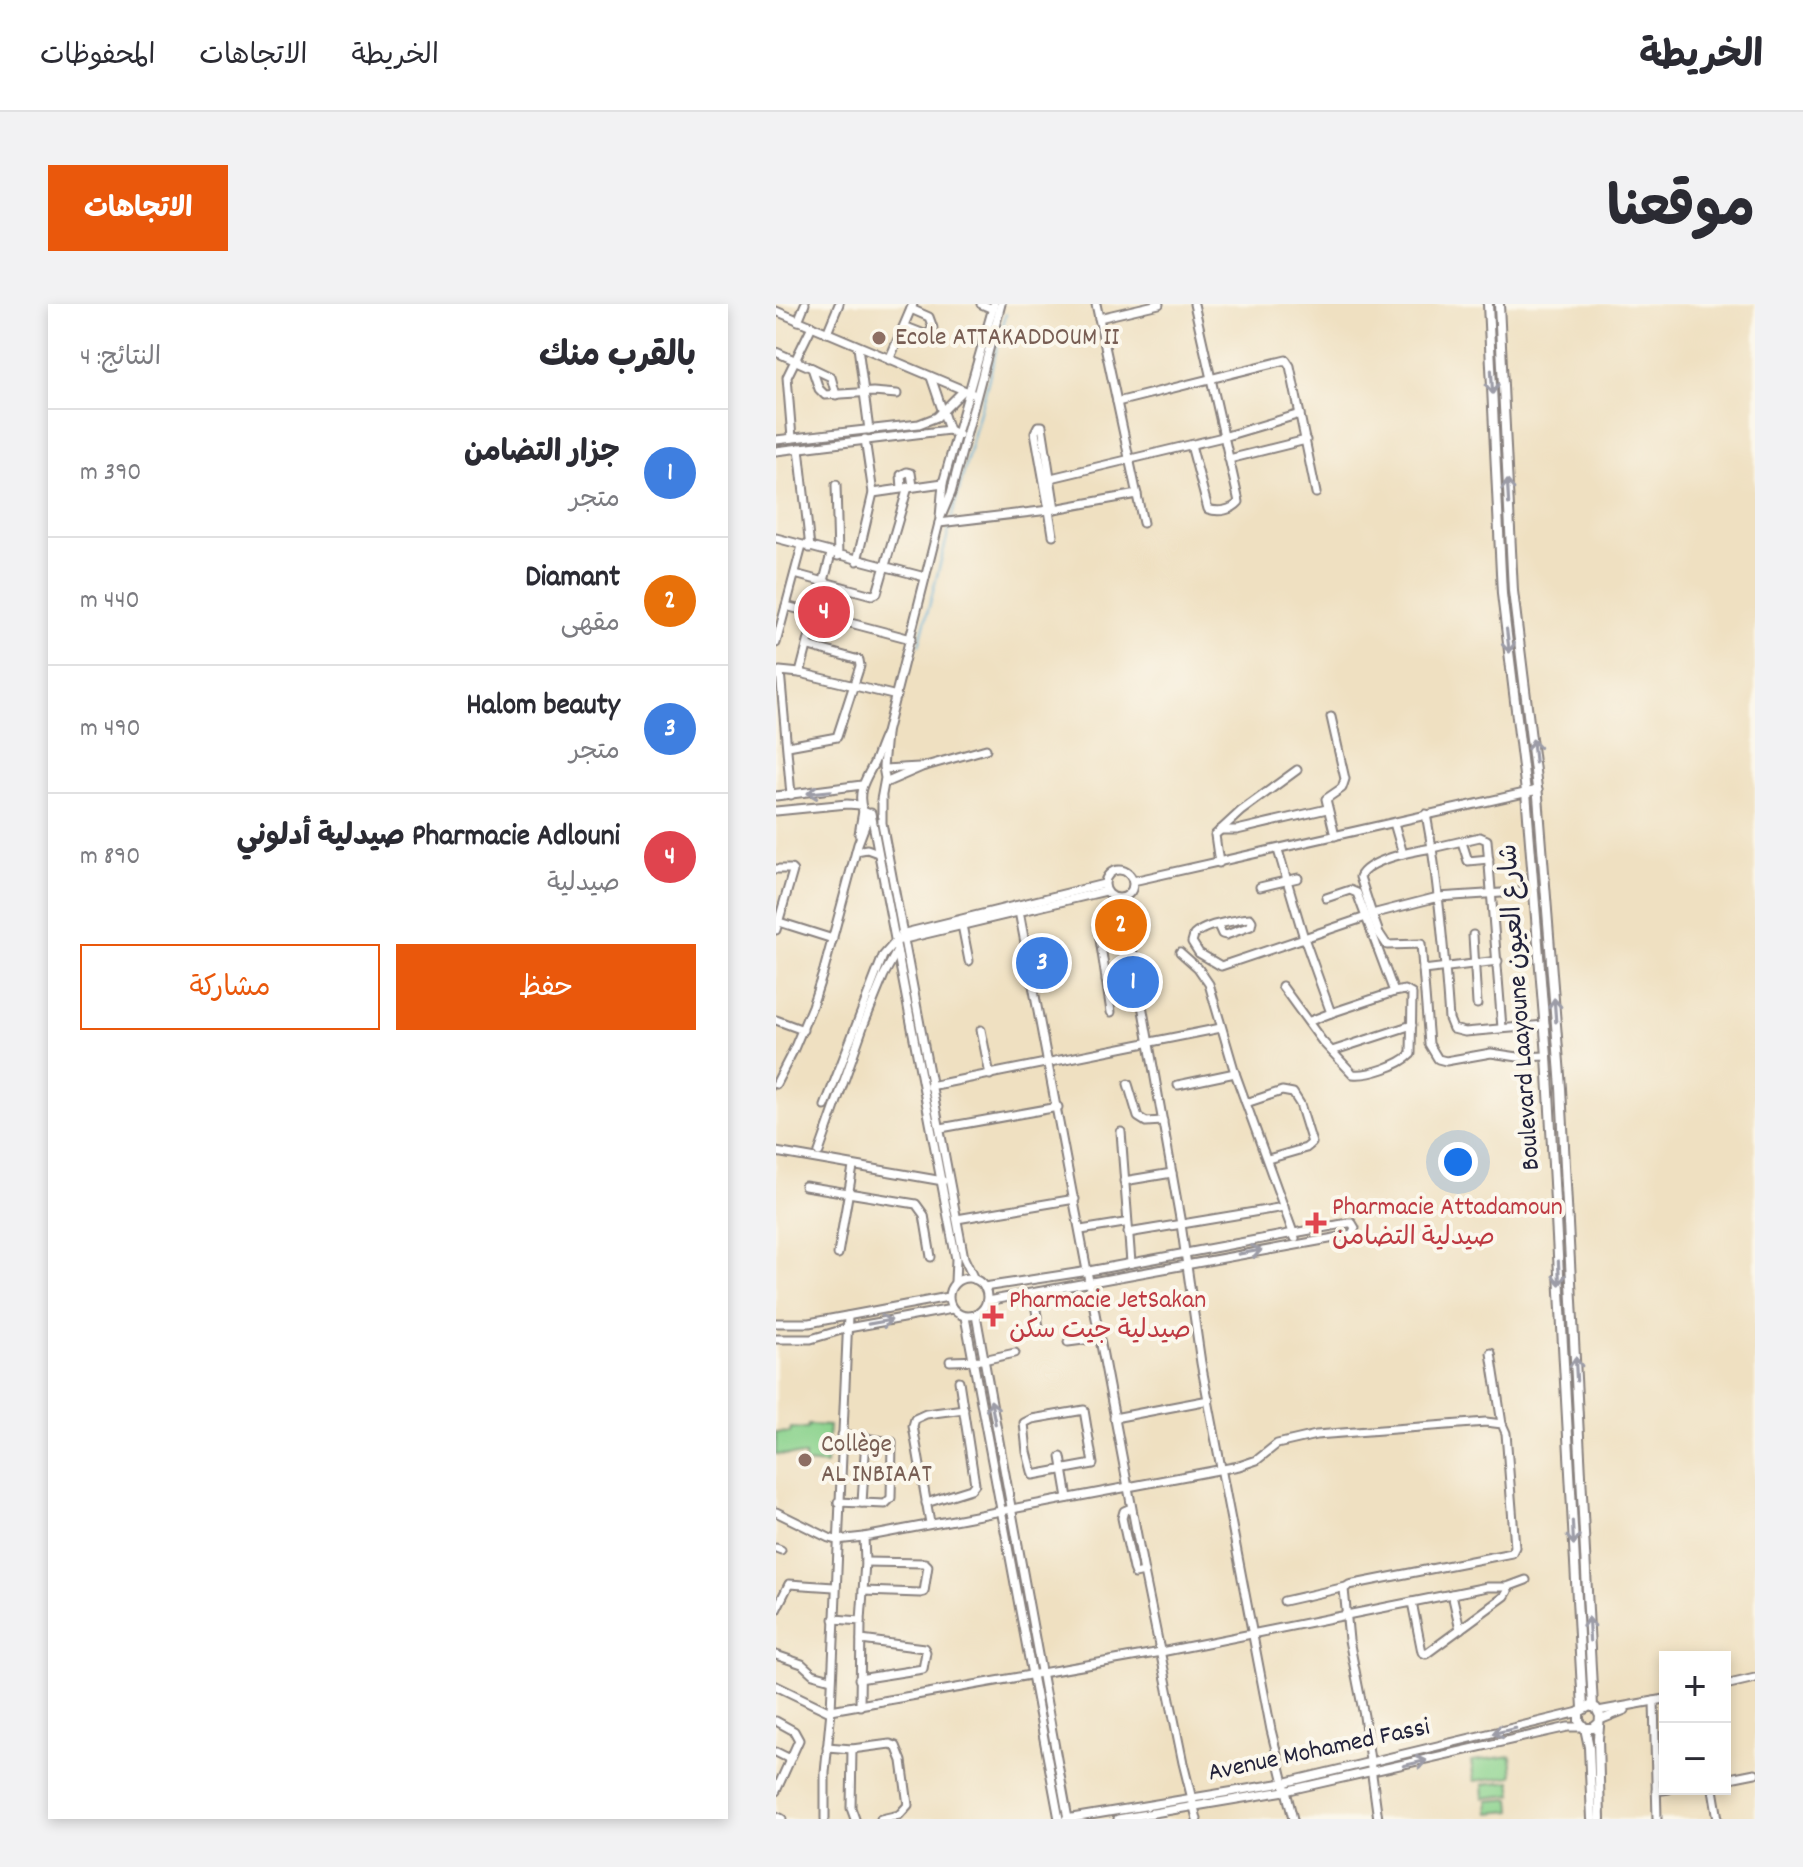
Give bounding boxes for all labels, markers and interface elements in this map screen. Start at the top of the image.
text: الخريطة [1639,31,1763,86]
text: المحفوظات [40,38,155,78]
text: الاتجاهات [199,38,307,78]
text: الخريطة [351,38,439,78]
button: الاتجاهات [48,165,228,251]
text: موقعنا [1607,173,1755,253]
place label: Ecole ATTAKADDOUM II [895,320,1119,357]
marker: Ecole ATTAKADDOUM II [870,329,888,347]
text: بالقرب منك [539,334,696,383]
text: النتائج: 4 [80,340,161,377]
one-way arrow [1484,368,1499,395]
text: جزار التضامن [464,433,620,476]
text: 390 m [80,455,141,492]
text: 1 [667,455,673,492]
one-way arrow [1500,479,1515,506]
text: متجر [569,482,620,519]
text: Diamant [525,558,620,601]
pin: 4 [798,582,850,642]
text: 440 m [80,583,140,620]
text: 2 [664,583,676,620]
text: مقهى [561,606,620,643]
one-way arrow [1501,628,1516,653]
text: Halom beauty [466,686,620,729]
text: 490 m [80,711,141,748]
text: 3 [664,711,676,748]
text: متجر [569,734,620,771]
one-way arrow [1526,738,1541,765]
one-way arrow [806,785,833,800]
text: Pharmacie Adlouni صيدلية أدلوني [236,817,620,860]
text: 890 m [80,839,140,876]
text: 4 [665,839,675,876]
street label: Boulevard Laayoune شارع العيون [1491,842,1551,1172]
text: صيدلية [547,866,620,903]
pin: 2 [1095,895,1147,955]
pin: 3 [1016,933,1068,993]
button: مشاركة [80,944,380,1030]
button: حفظ [396,944,696,1030]
pin: 1 [1107,952,1159,1012]
one-way arrow [1547,997,1562,1024]
your location [1438,1142,1478,1182]
place label: Pharmacie Attadamoun صيدلية التضامن [1332,1190,1563,1257]
marker: Pharmacie Attadamoun صيدلية التضامن [1307,1214,1325,1232]
one-way arrow [1237,1244,1262,1259]
one-way arrow [1552,1259,1567,1286]
place label: Pharmacie JetSakan صيدلية جيت سكن [1009,1283,1206,1350]
marker: Pharmacie JetSakan صيدلية جيت سكن [984,1307,1002,1325]
one-way arrow [867,1313,892,1328]
one-way arrow [1568,1356,1583,1383]
one-way arrow [984,1400,999,1425]
place label: Collège AL INBIAAT [821,1427,932,1494]
marker: Collège AL INBIAAT [796,1451,814,1469]
one-way arrow [1566,1519,1581,1546]
one-way arrow [1581,1616,1596,1643]
map controls [1659,1651,1731,1795]
button: + [1659,1651,1731,1723]
street label: Avenue Mohamed Fassi [1205,1709,1434,1793]
button: − [1659,1723,1731,1795]
one-way arrow [1491,1724,1517,1739]
one-way arrow [1402,1755,1427,1770]

